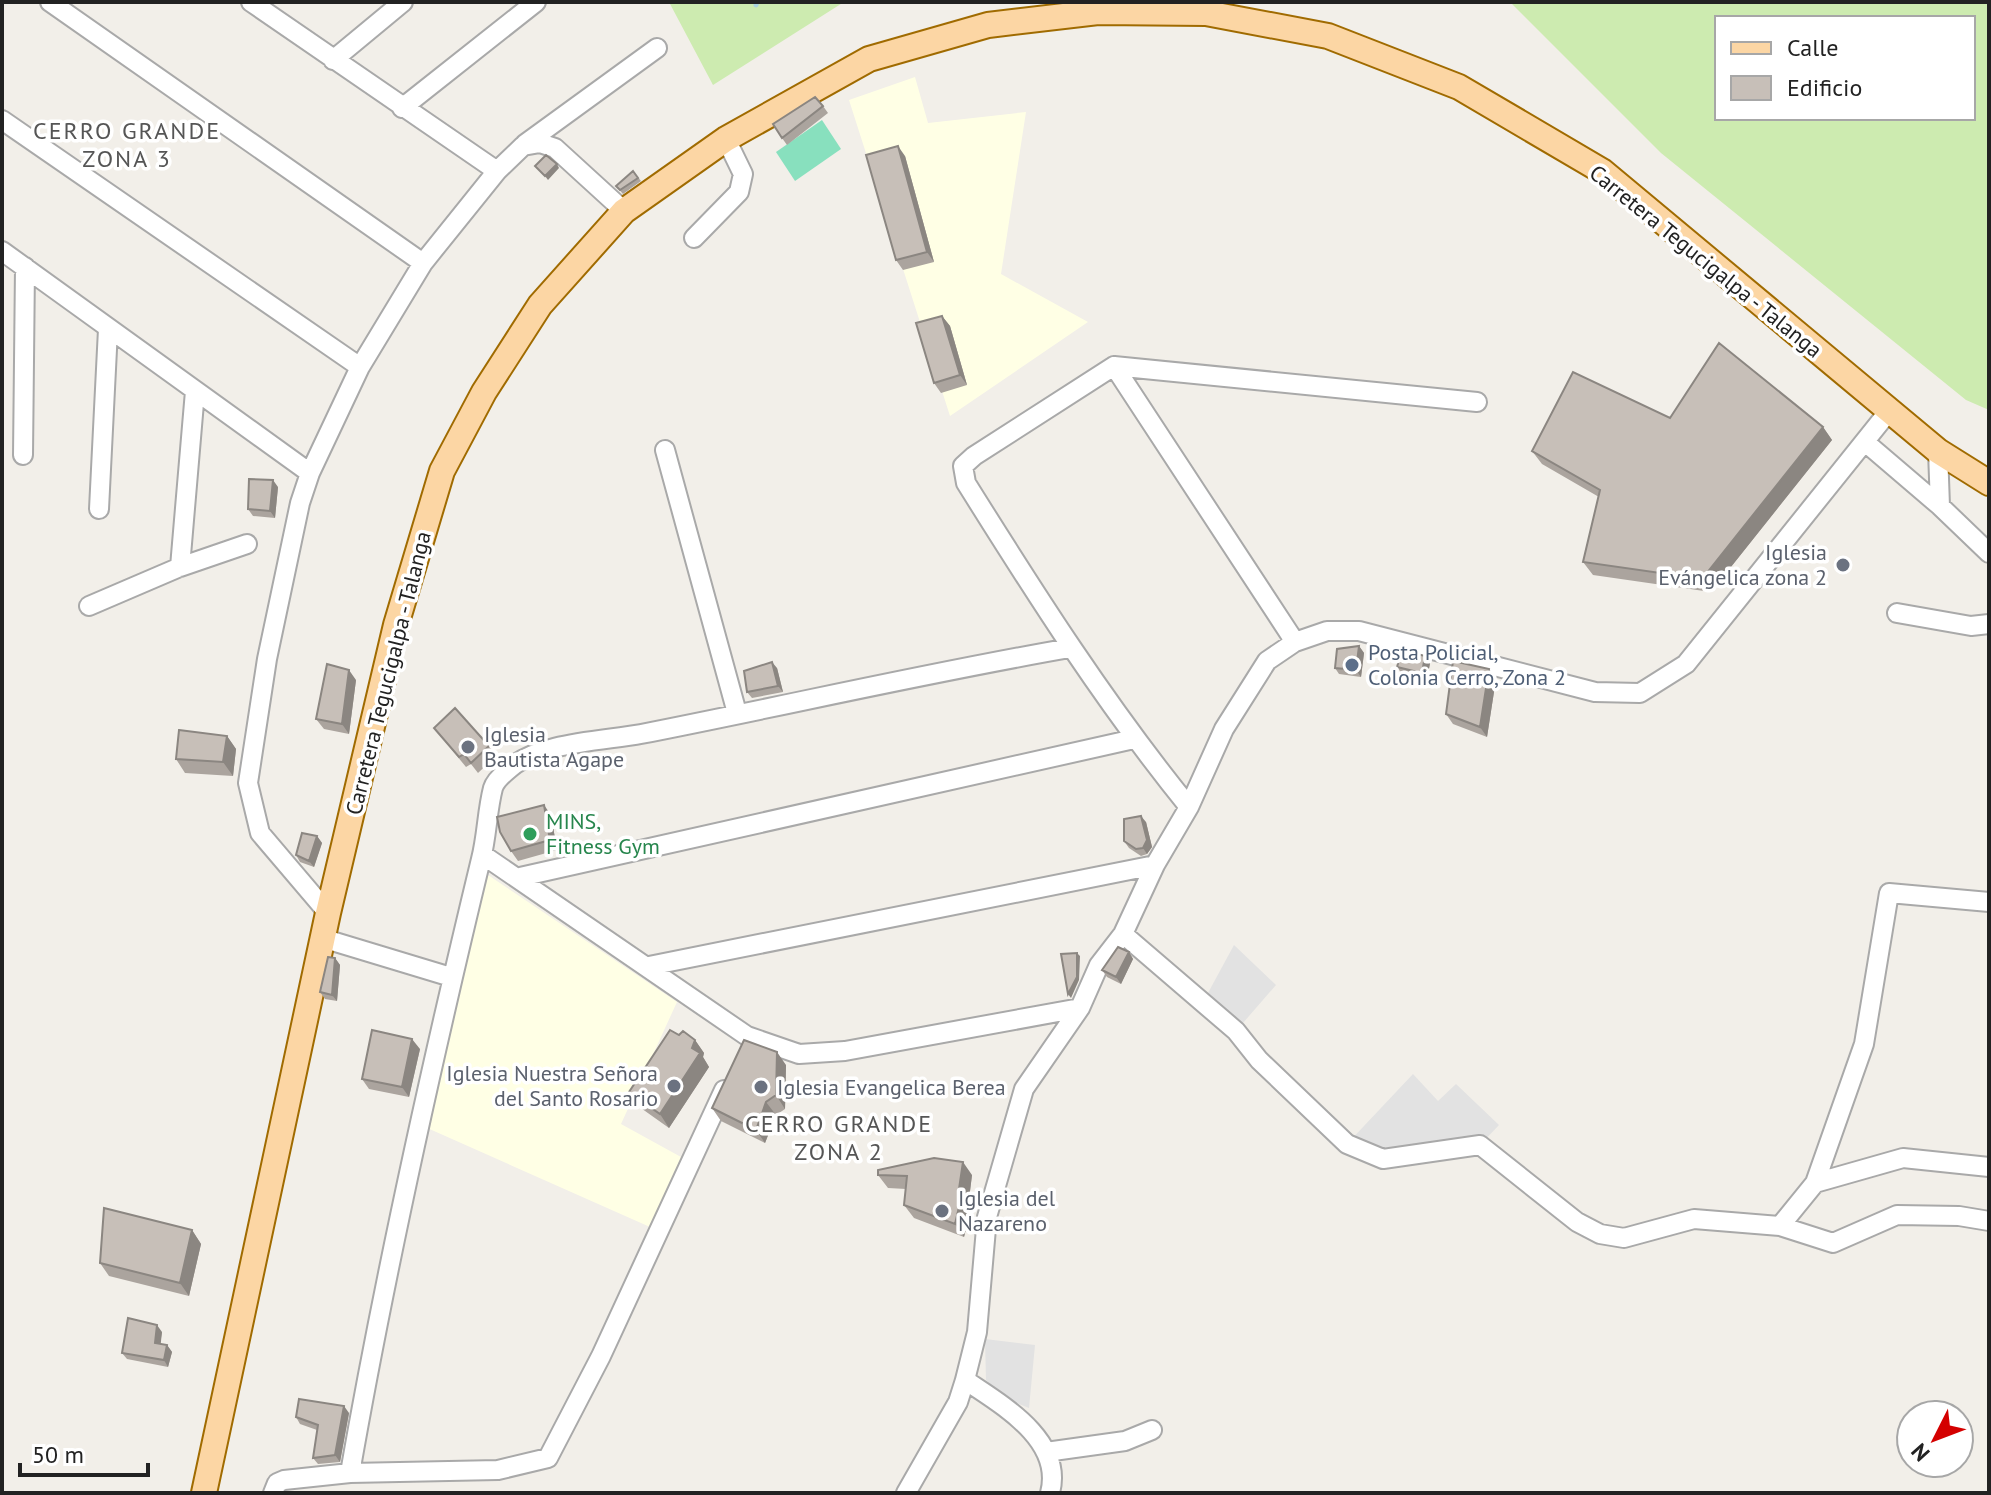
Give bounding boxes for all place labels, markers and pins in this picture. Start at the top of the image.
place label: Iglesia Evángelica zona 2 [1658,538,1827,591]
marker: Iglesia Evángelica zona 2 [1834,556,1852,574]
place label: Posta Policial, Colonia Cerro, Zona 2 [1368,638,1566,691]
marker: Posta Policial, Colonia Cerro, Zona 2 [1343,656,1361,674]
place label: Iglesia Bautista Agape [484,720,624,773]
marker: Iglesia Bautista Agape [459,738,477,756]
place label: MINS, Fitness Gym [546,807,660,860]
marker: MINS, Fitness Gym [521,825,539,843]
place label: Iglesia Nuestra Señora del Santo Rosario [446,1059,658,1112]
place label: Iglesia Evangelica Berea [777,1073,1006,1101]
marker: Iglesia Nuestra Señora del Santo Rosario [665,1077,683,1095]
marker: Iglesia Evangelica Berea [752,1078,770,1096]
place label: Iglesia del Nazareno [958,1184,1056,1237]
marker: Iglesia del Nazareno [933,1202,951,1220]

